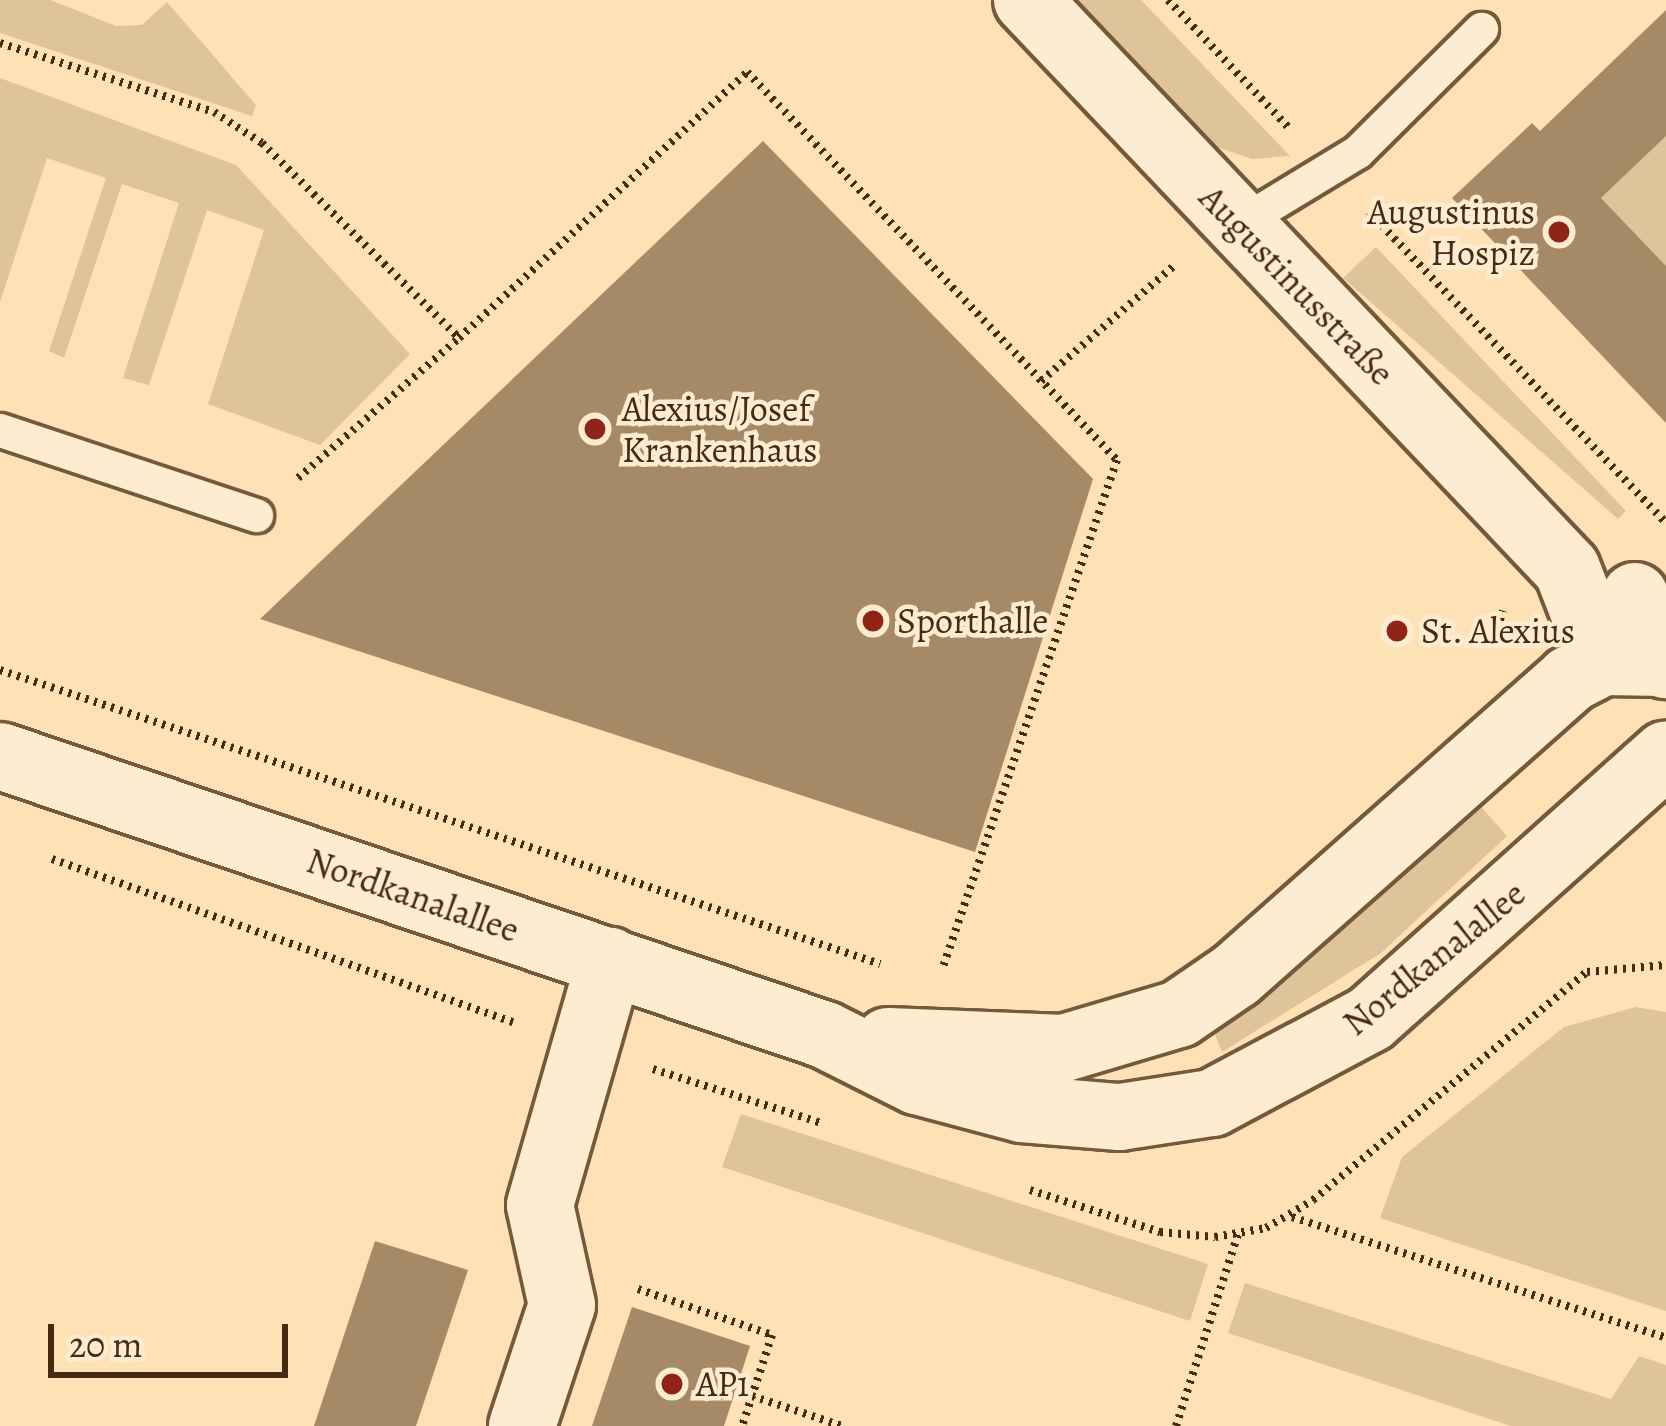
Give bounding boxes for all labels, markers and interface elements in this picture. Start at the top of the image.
street label: Augustinusstraße [1191,176,1403,394]
place label: Augustinus Hospiz [1368,189,1535,274]
marker: Augustinus Hospiz [1546,219,1572,245]
place label: Alexius/Josef Krankenhaus [622,386,818,471]
marker: Alexius/Josef Krankenhaus [579,413,611,445]
place label: Sporthalle [897,599,1048,643]
marker: Sporthalle [860,608,886,634]
place label: St. Alexius [1421,609,1576,653]
marker: St. Alexius [1384,618,1410,644]
street label: Nordkanalallee [301,838,525,952]
street label: Nordkanalallee [1334,871,1534,1045]
scale bar [54,1300,294,1374]
text: 20 m [69,1320,142,1369]
place label: AP1 [696,1362,749,1406]
marker: AP1 [659,1371,685,1397]

